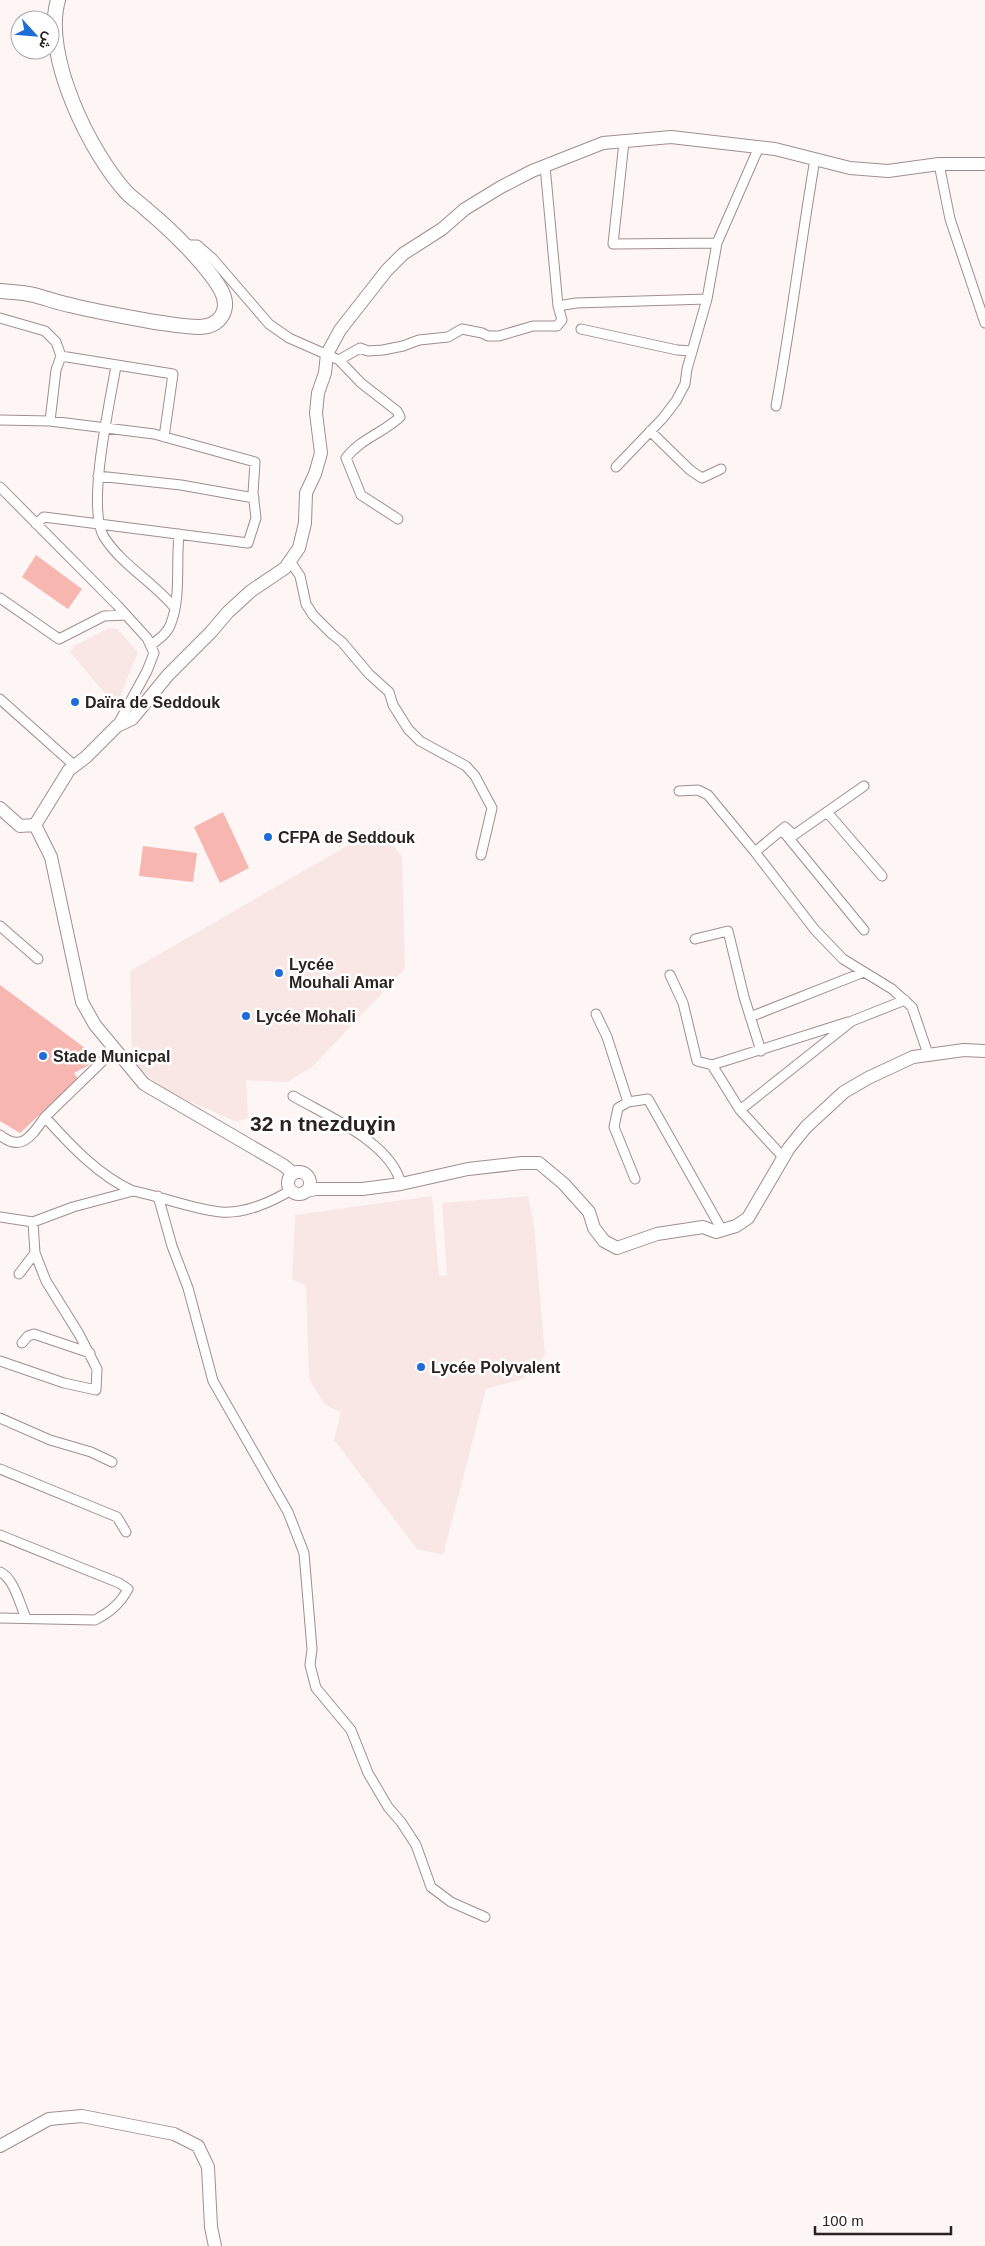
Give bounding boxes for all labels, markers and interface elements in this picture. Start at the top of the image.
north arrow [10,10,60,60]
text: ش [35,29,58,52]
place label: Daïra de Seddouk [85,694,220,711]
marker: Daïra de Seddouk [69,696,81,708]
place label: CFPA de Seddouk [278,829,415,846]
marker: CFPA de Seddouk [262,831,274,843]
place label: Lycée Mouhali Amar [289,956,394,991]
marker: Lycée Mouhali Amar [273,967,285,979]
place label: Lycée Mohali [256,1008,356,1025]
marker: Lycée Mohali [240,1010,252,1022]
place label: Stade Municpal [53,1048,170,1065]
marker: Stade Municpal [37,1050,49,1062]
district label: 32 n tnezduɣin [250,1112,396,1135]
place label: Lycée Polyvalent [431,1359,561,1376]
marker: Lycée Polyvalent [415,1361,427,1373]
scale bar [815,2204,951,2236]
text: 100 m [822,2212,864,2229]

